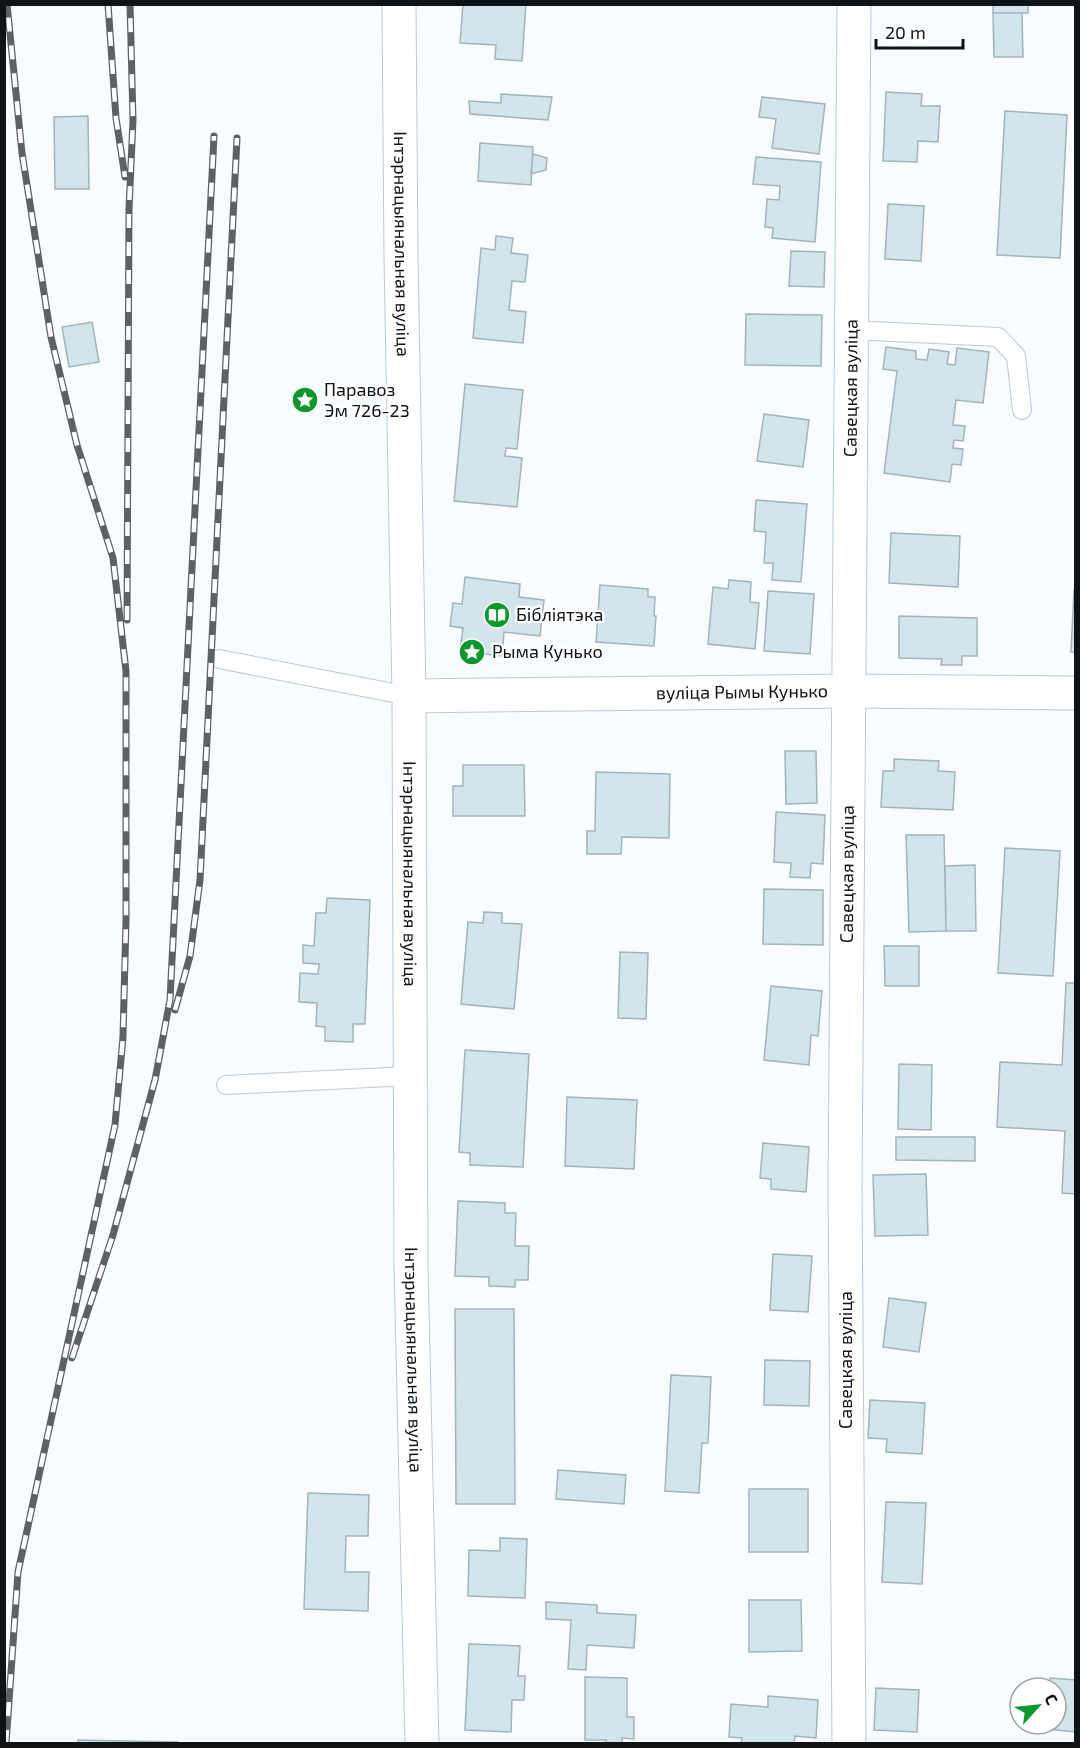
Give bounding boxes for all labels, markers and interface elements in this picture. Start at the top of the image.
scale bar [876,12,963,50]
text: 20 m [885,21,926,43]
street label: Інтэрнацыянальная вуліца [390,131,415,357]
street label: Савецкая вуліца [839,319,862,457]
place label: Паравоз Эм 726-23 [324,378,410,421]
place icon: Паравоз Эм 726-23 [290,385,320,415]
library icon: Бібліятэка [482,600,512,630]
place label: Бібліятэка [516,603,604,625]
place icon: Рыма Кунько [457,637,487,667]
place label: Рыма Кунько [492,640,603,662]
street label: вуліца Рымы Кунько [656,679,828,703]
street label: Інтэрнацыянальная вуліца [399,761,422,987]
street label: Савецкая вуліца [835,805,858,943]
street label: Інтэрнацыянальная вуліца [401,1247,428,1473]
street label: Савецкая вуліца [834,1291,856,1429]
north arrow [1008,1676,1068,1736]
text: С [1041,1690,1062,1707]

